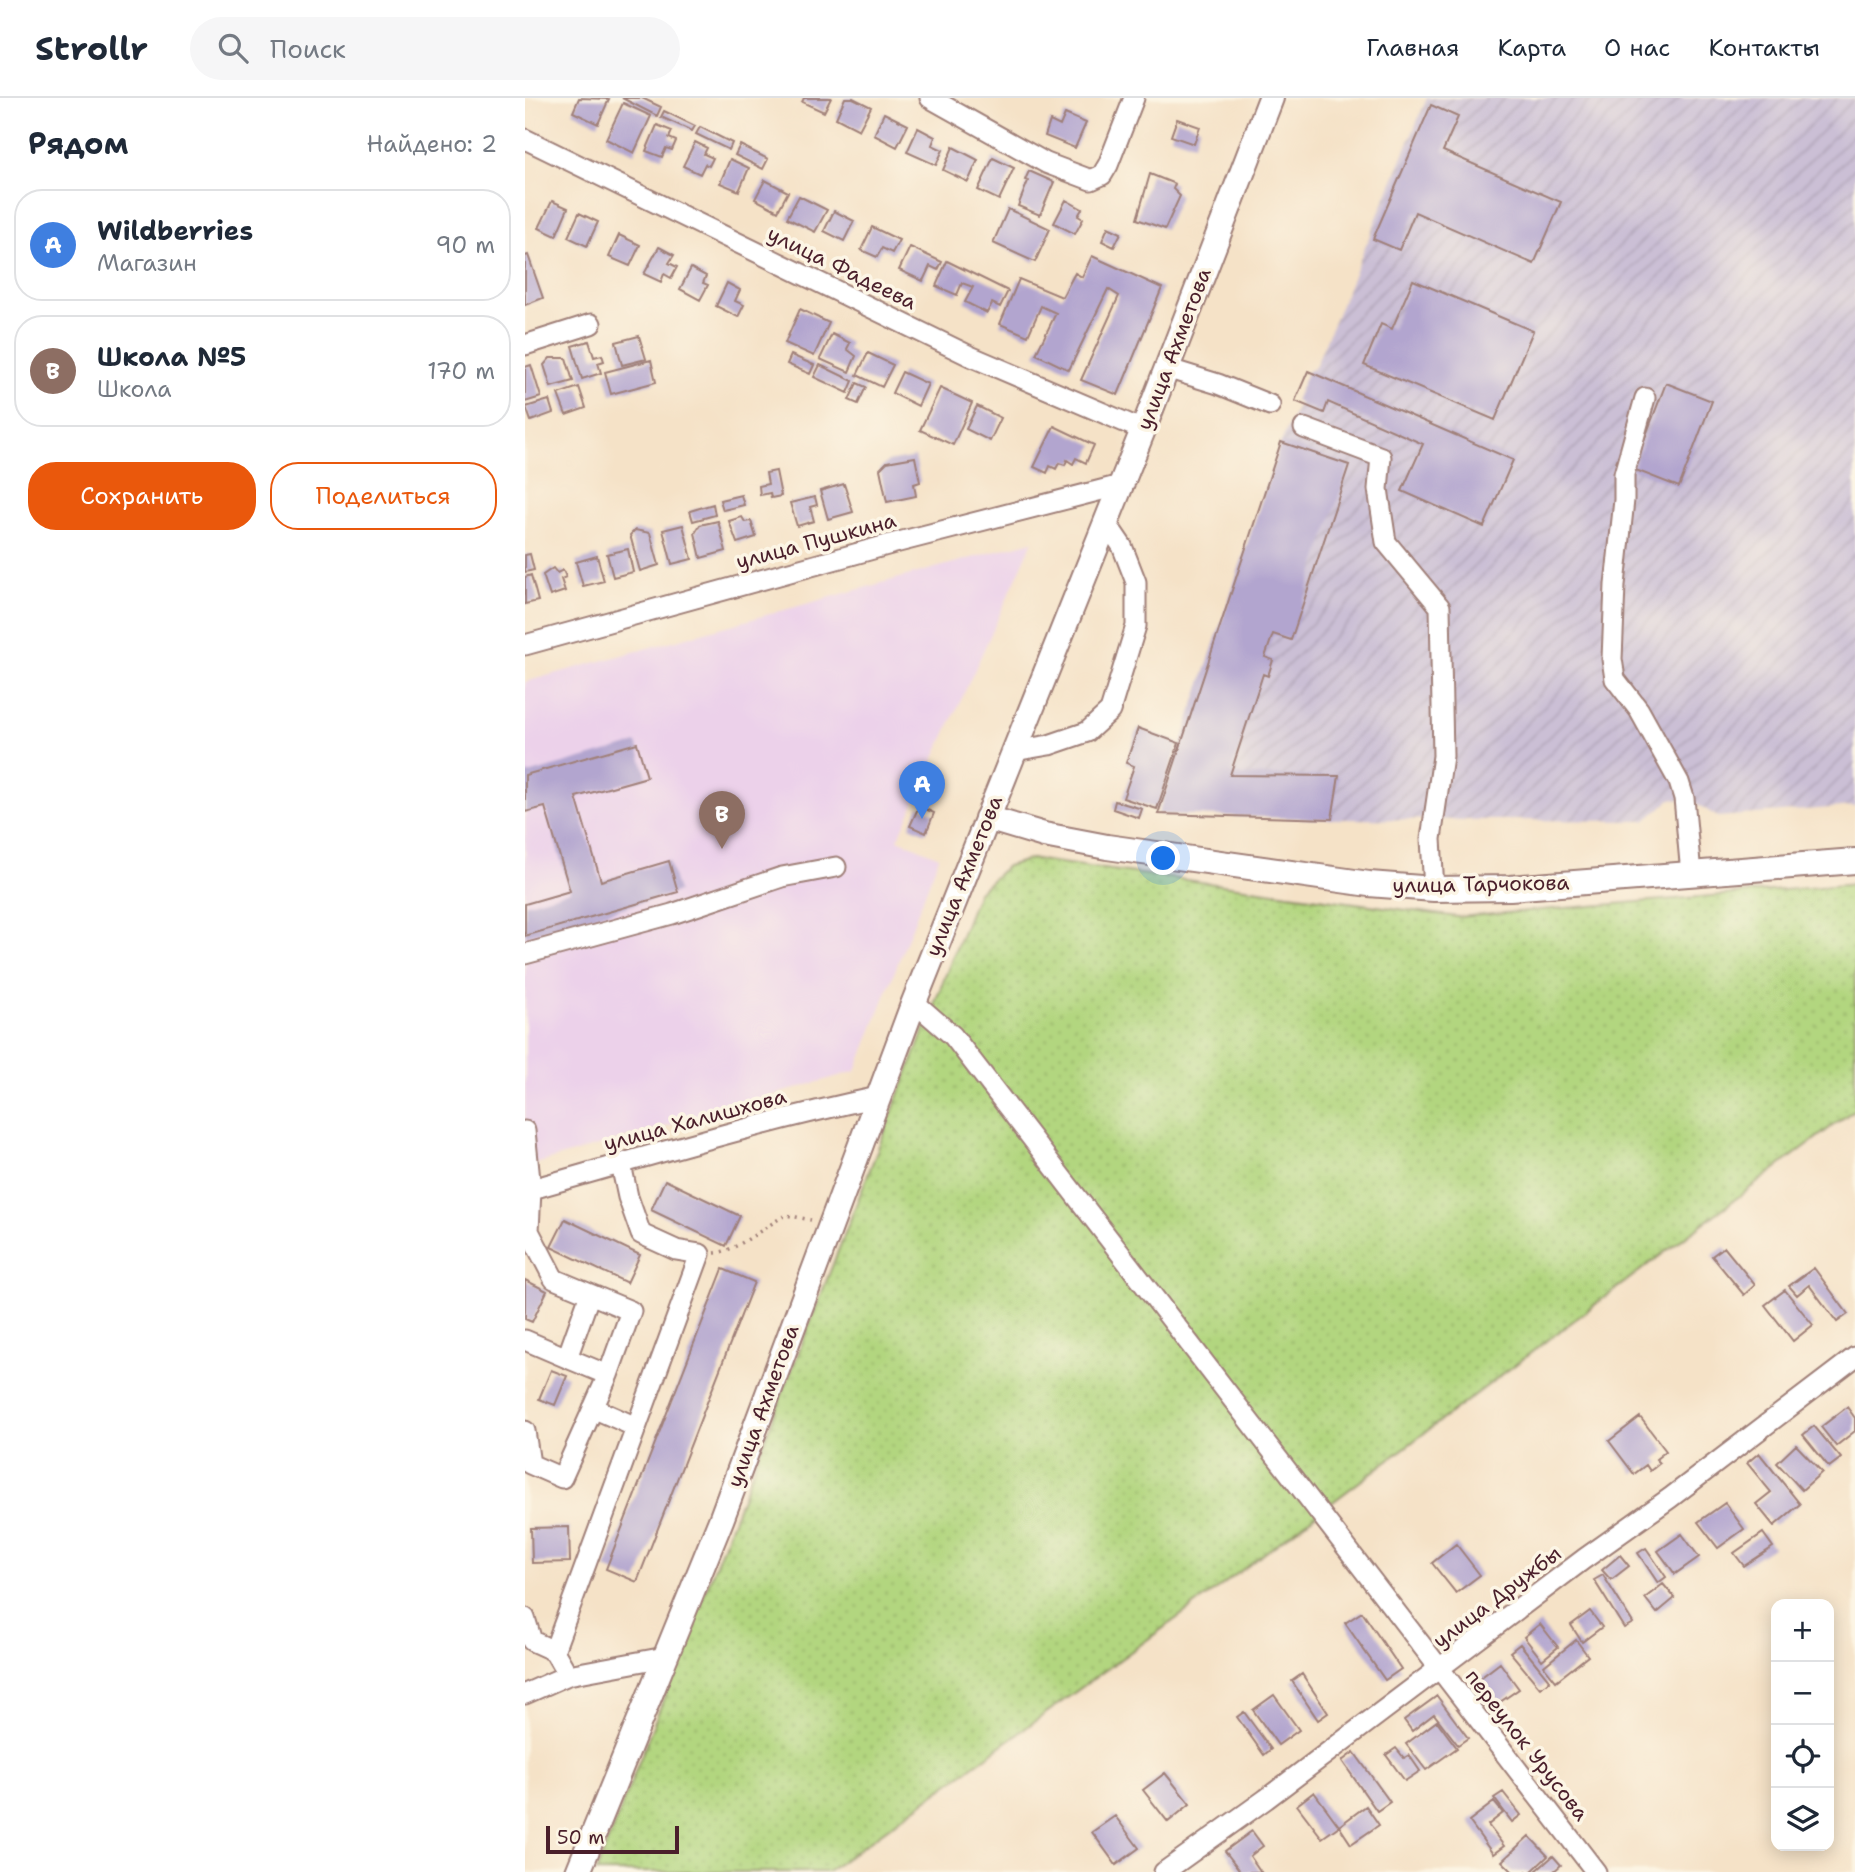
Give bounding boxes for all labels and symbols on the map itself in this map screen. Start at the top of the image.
street label: улица Фадеева [763,220,921,316]
street label: улица Ахметова [1130,264,1218,434]
street label: улица Пушкина [733,506,899,576]
pin: A [899,761,945,819]
pin: B [699,791,745,849]
street label: улица Ахметова [919,791,1009,961]
your location [1146,841,1180,875]
street label: улица Тарчокова [1392,868,1570,900]
street label: улица Халишхова [600,1082,790,1158]
street label: улица Ахметова [721,1321,805,1491]
street label: улица Дружбы [1427,1539,1567,1655]
street label: переулок Урусова [1459,1663,1595,1827]
scale bar [546,1823,679,1855]

